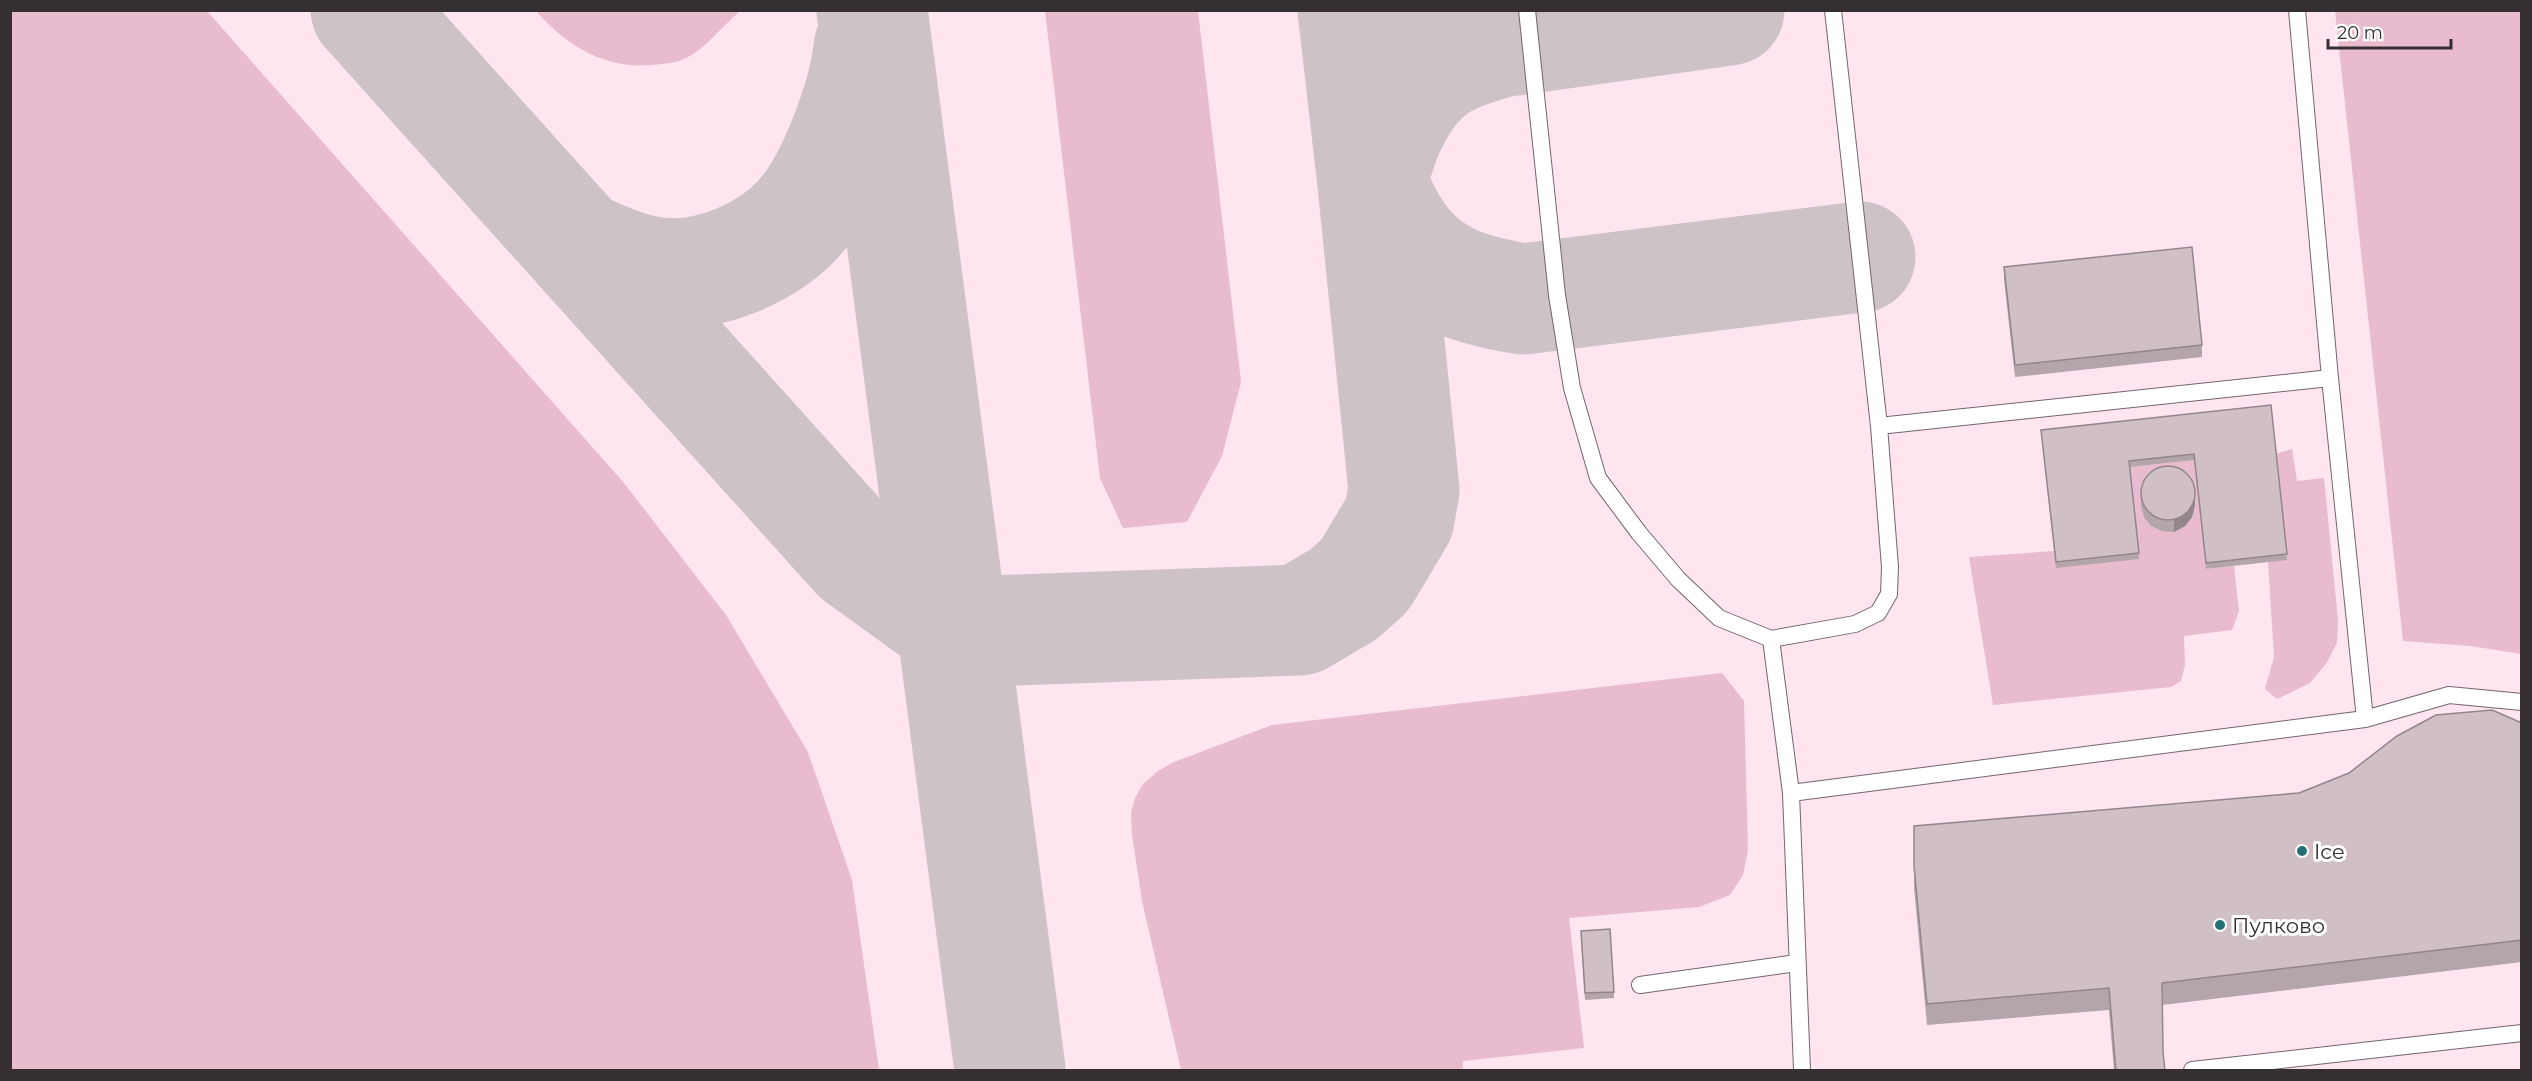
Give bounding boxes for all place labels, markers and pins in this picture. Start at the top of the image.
place label: Ice [2314,839,2345,864]
marker: Ice [2295,844,2309,858]
place label: Пулково [2232,913,2325,938]
marker: Пулково [2213,918,2227,932]

